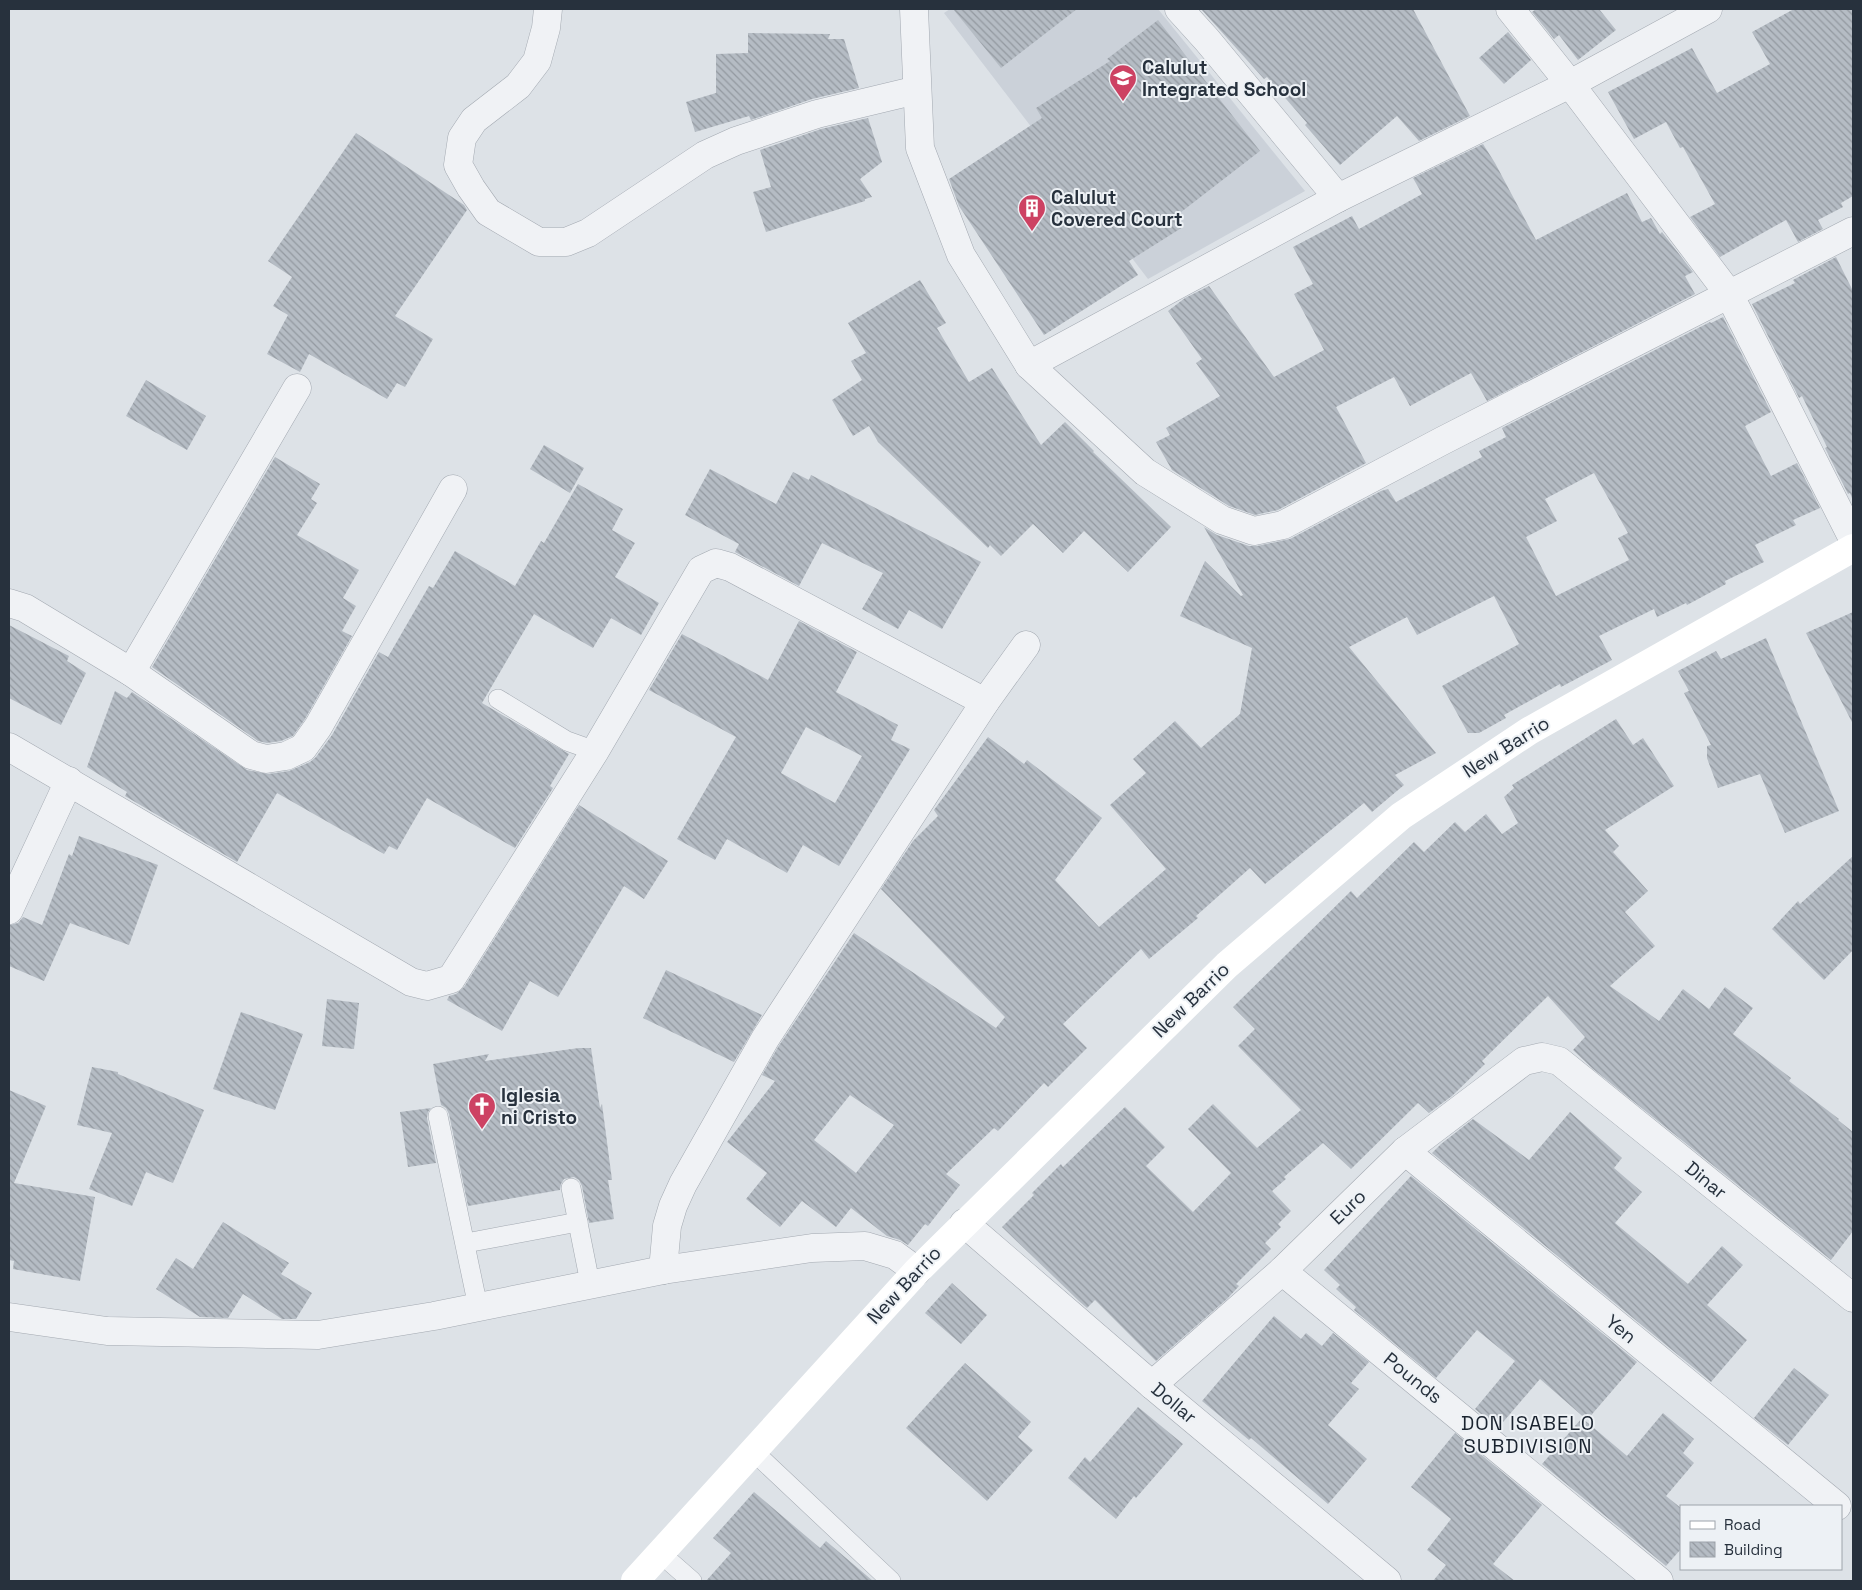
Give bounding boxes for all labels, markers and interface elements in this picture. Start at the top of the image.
place label: Calulut Integrated School [1142,55,1306,102]
school or university icon: Calulut Integrated School [1108,63,1138,102]
place label: Calulut Covered Court [1051,185,1183,232]
building icon: Calulut Covered Court [1017,193,1047,232]
street label: New Barrio [1458,710,1554,784]
street label: New Barrio [1147,957,1235,1043]
place label: Iglesia ni Cristo [501,1083,577,1130]
church icon: Iglesia ni Cristo [467,1091,497,1130]
street label: Dinar [1680,1155,1732,1205]
street label: Euro [1325,1184,1371,1230]
street label: New Barrio [861,1241,947,1329]
street label: Yen [1600,1309,1642,1349]
street label: Pounds [1379,1347,1447,1409]
street label: Dollar [1146,1377,1202,1429]
district label: DON ISABELO SUBDIVISION [1461,1410,1595,1459]
legend [1680,1505,1842,1570]
text: Road [1724,1515,1761,1534]
text: Building [1724,1540,1783,1559]

